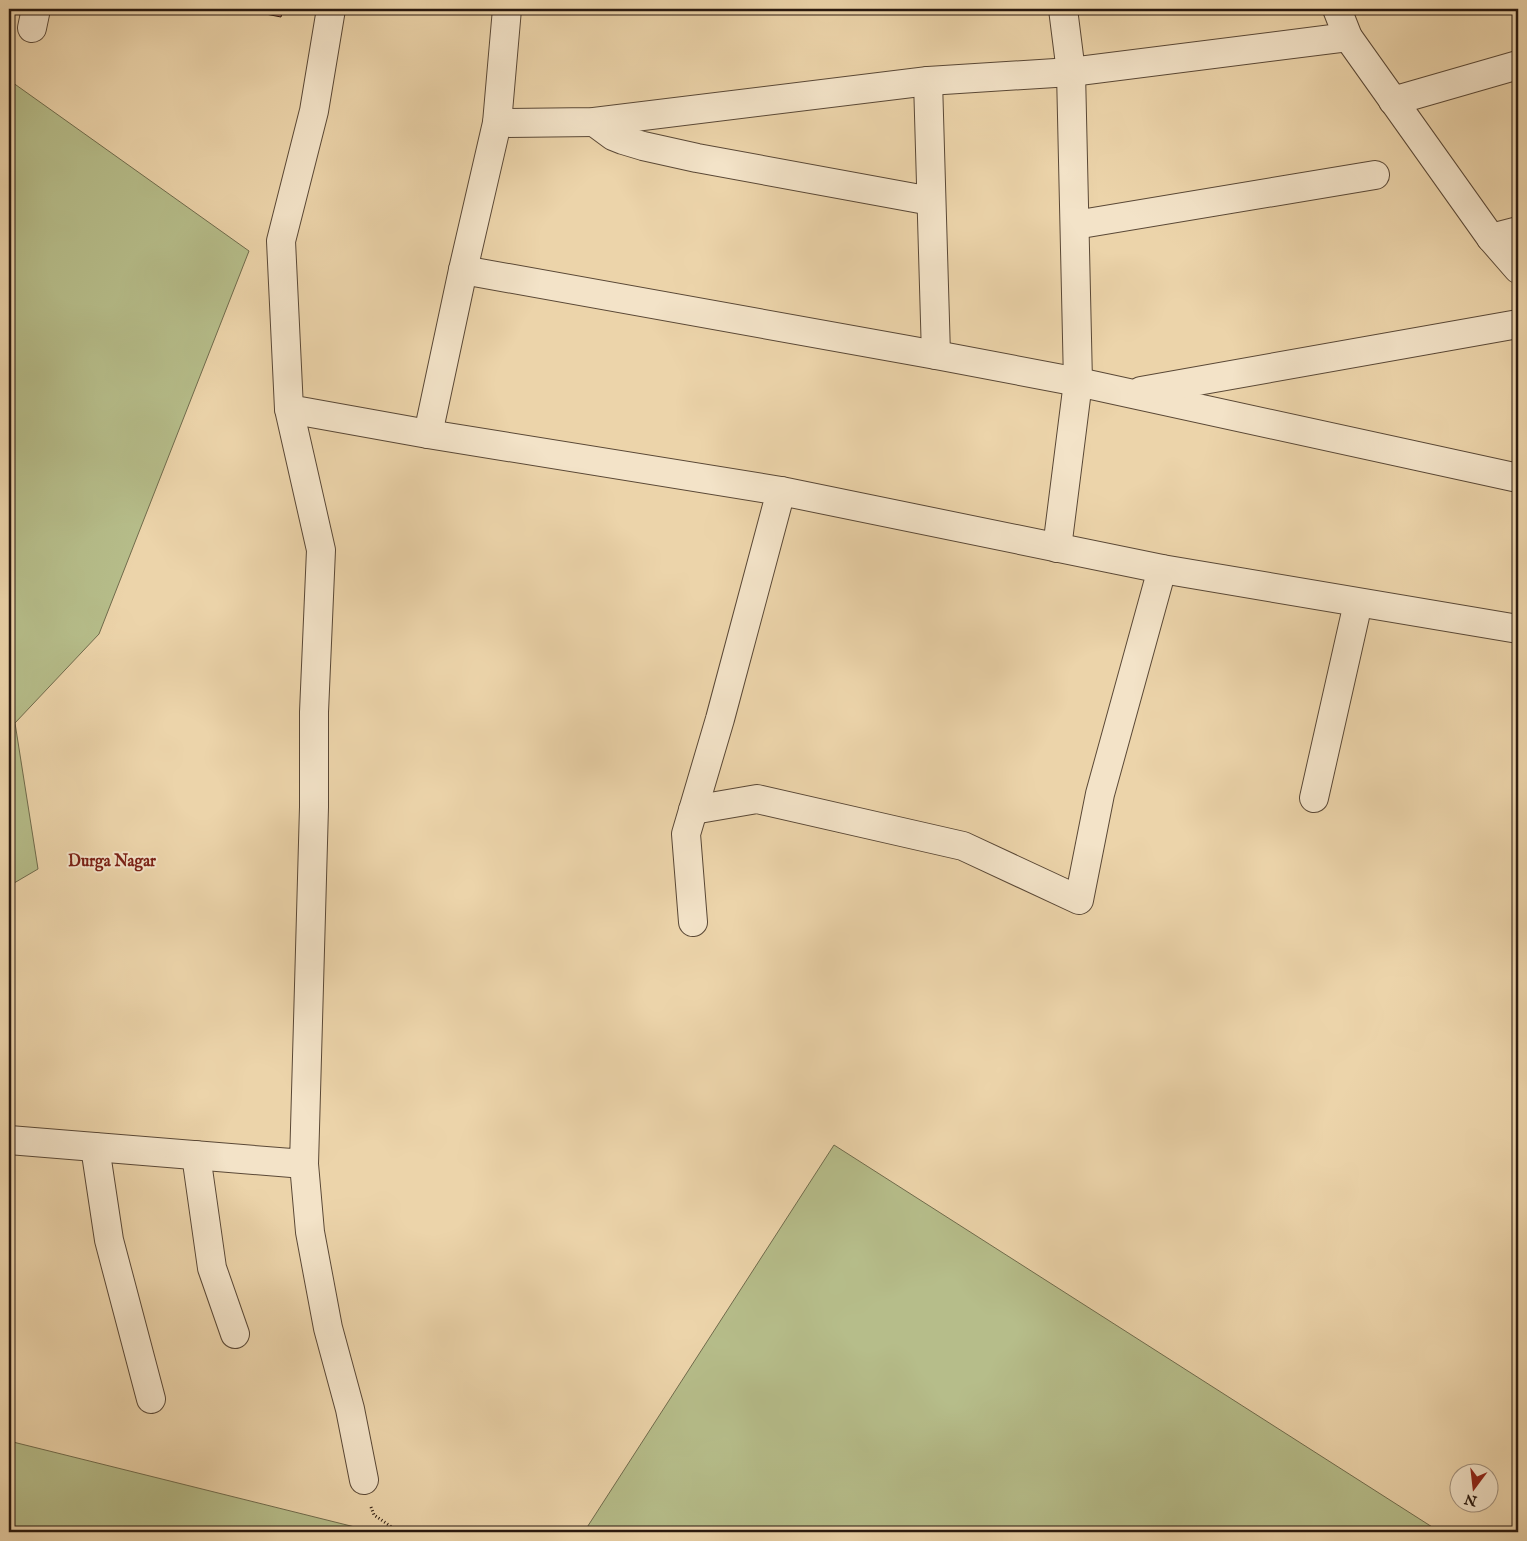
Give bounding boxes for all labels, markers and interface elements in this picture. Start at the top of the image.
district label: Durga Nagar [68,852,156,872]
north arrow [1450,1464,1500,1514]
text: N [1463,1489,1480,1510]

